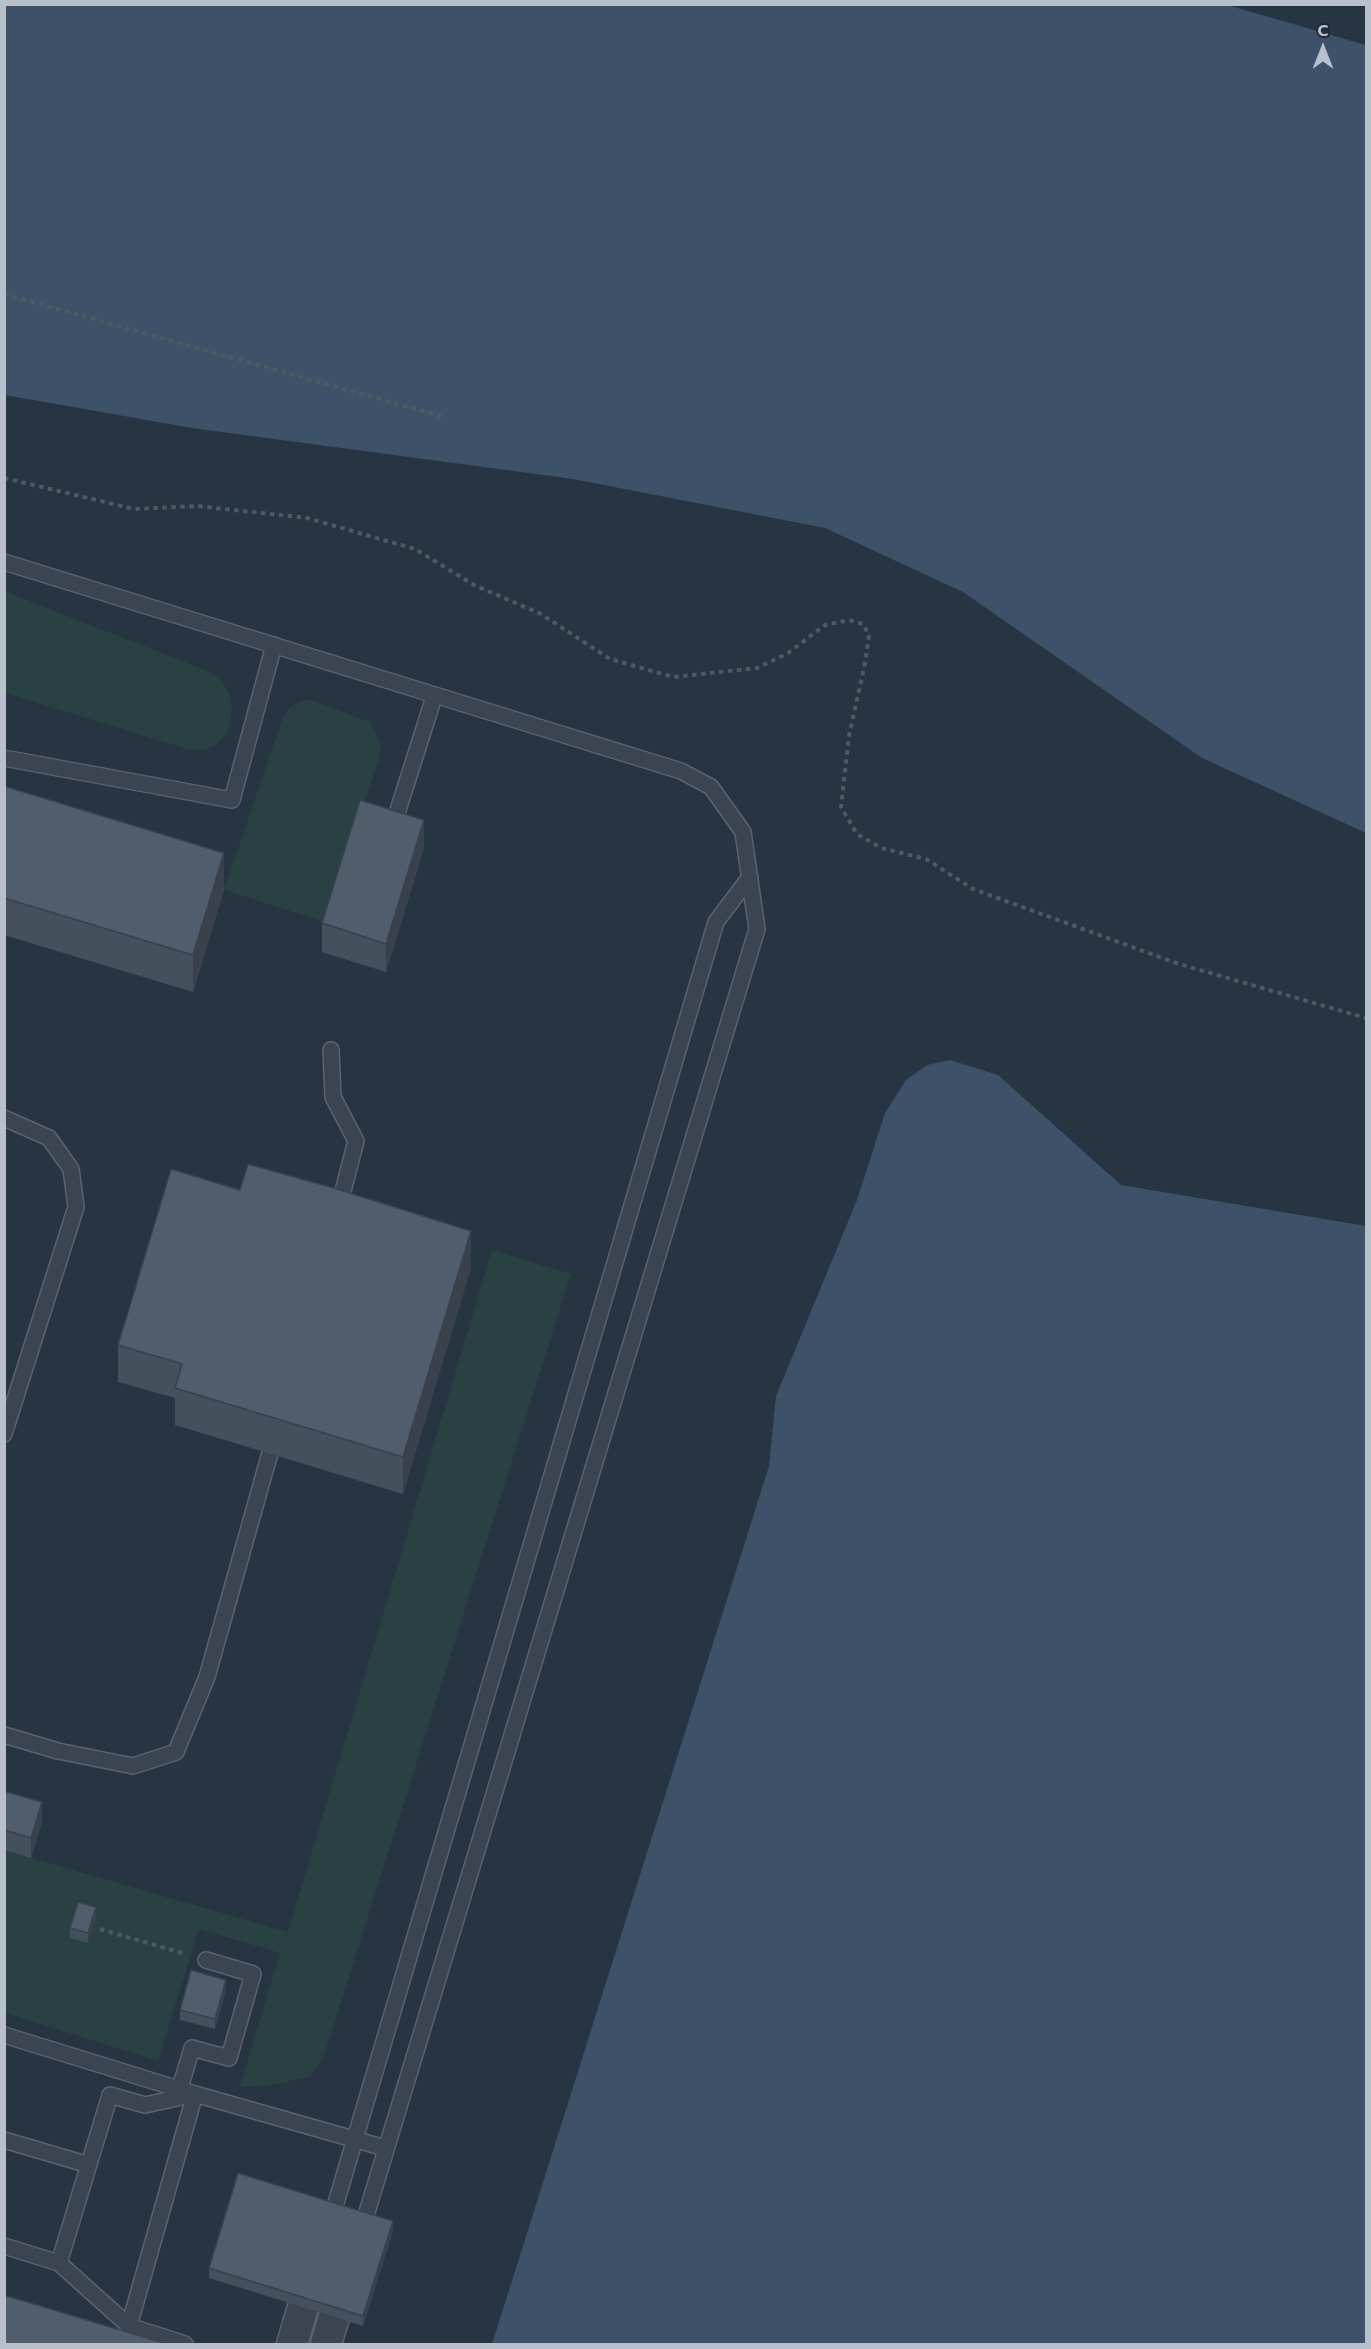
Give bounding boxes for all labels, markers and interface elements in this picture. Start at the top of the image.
north arrow [1293,18,1353,78]
text: С [1318,20,1328,39]

